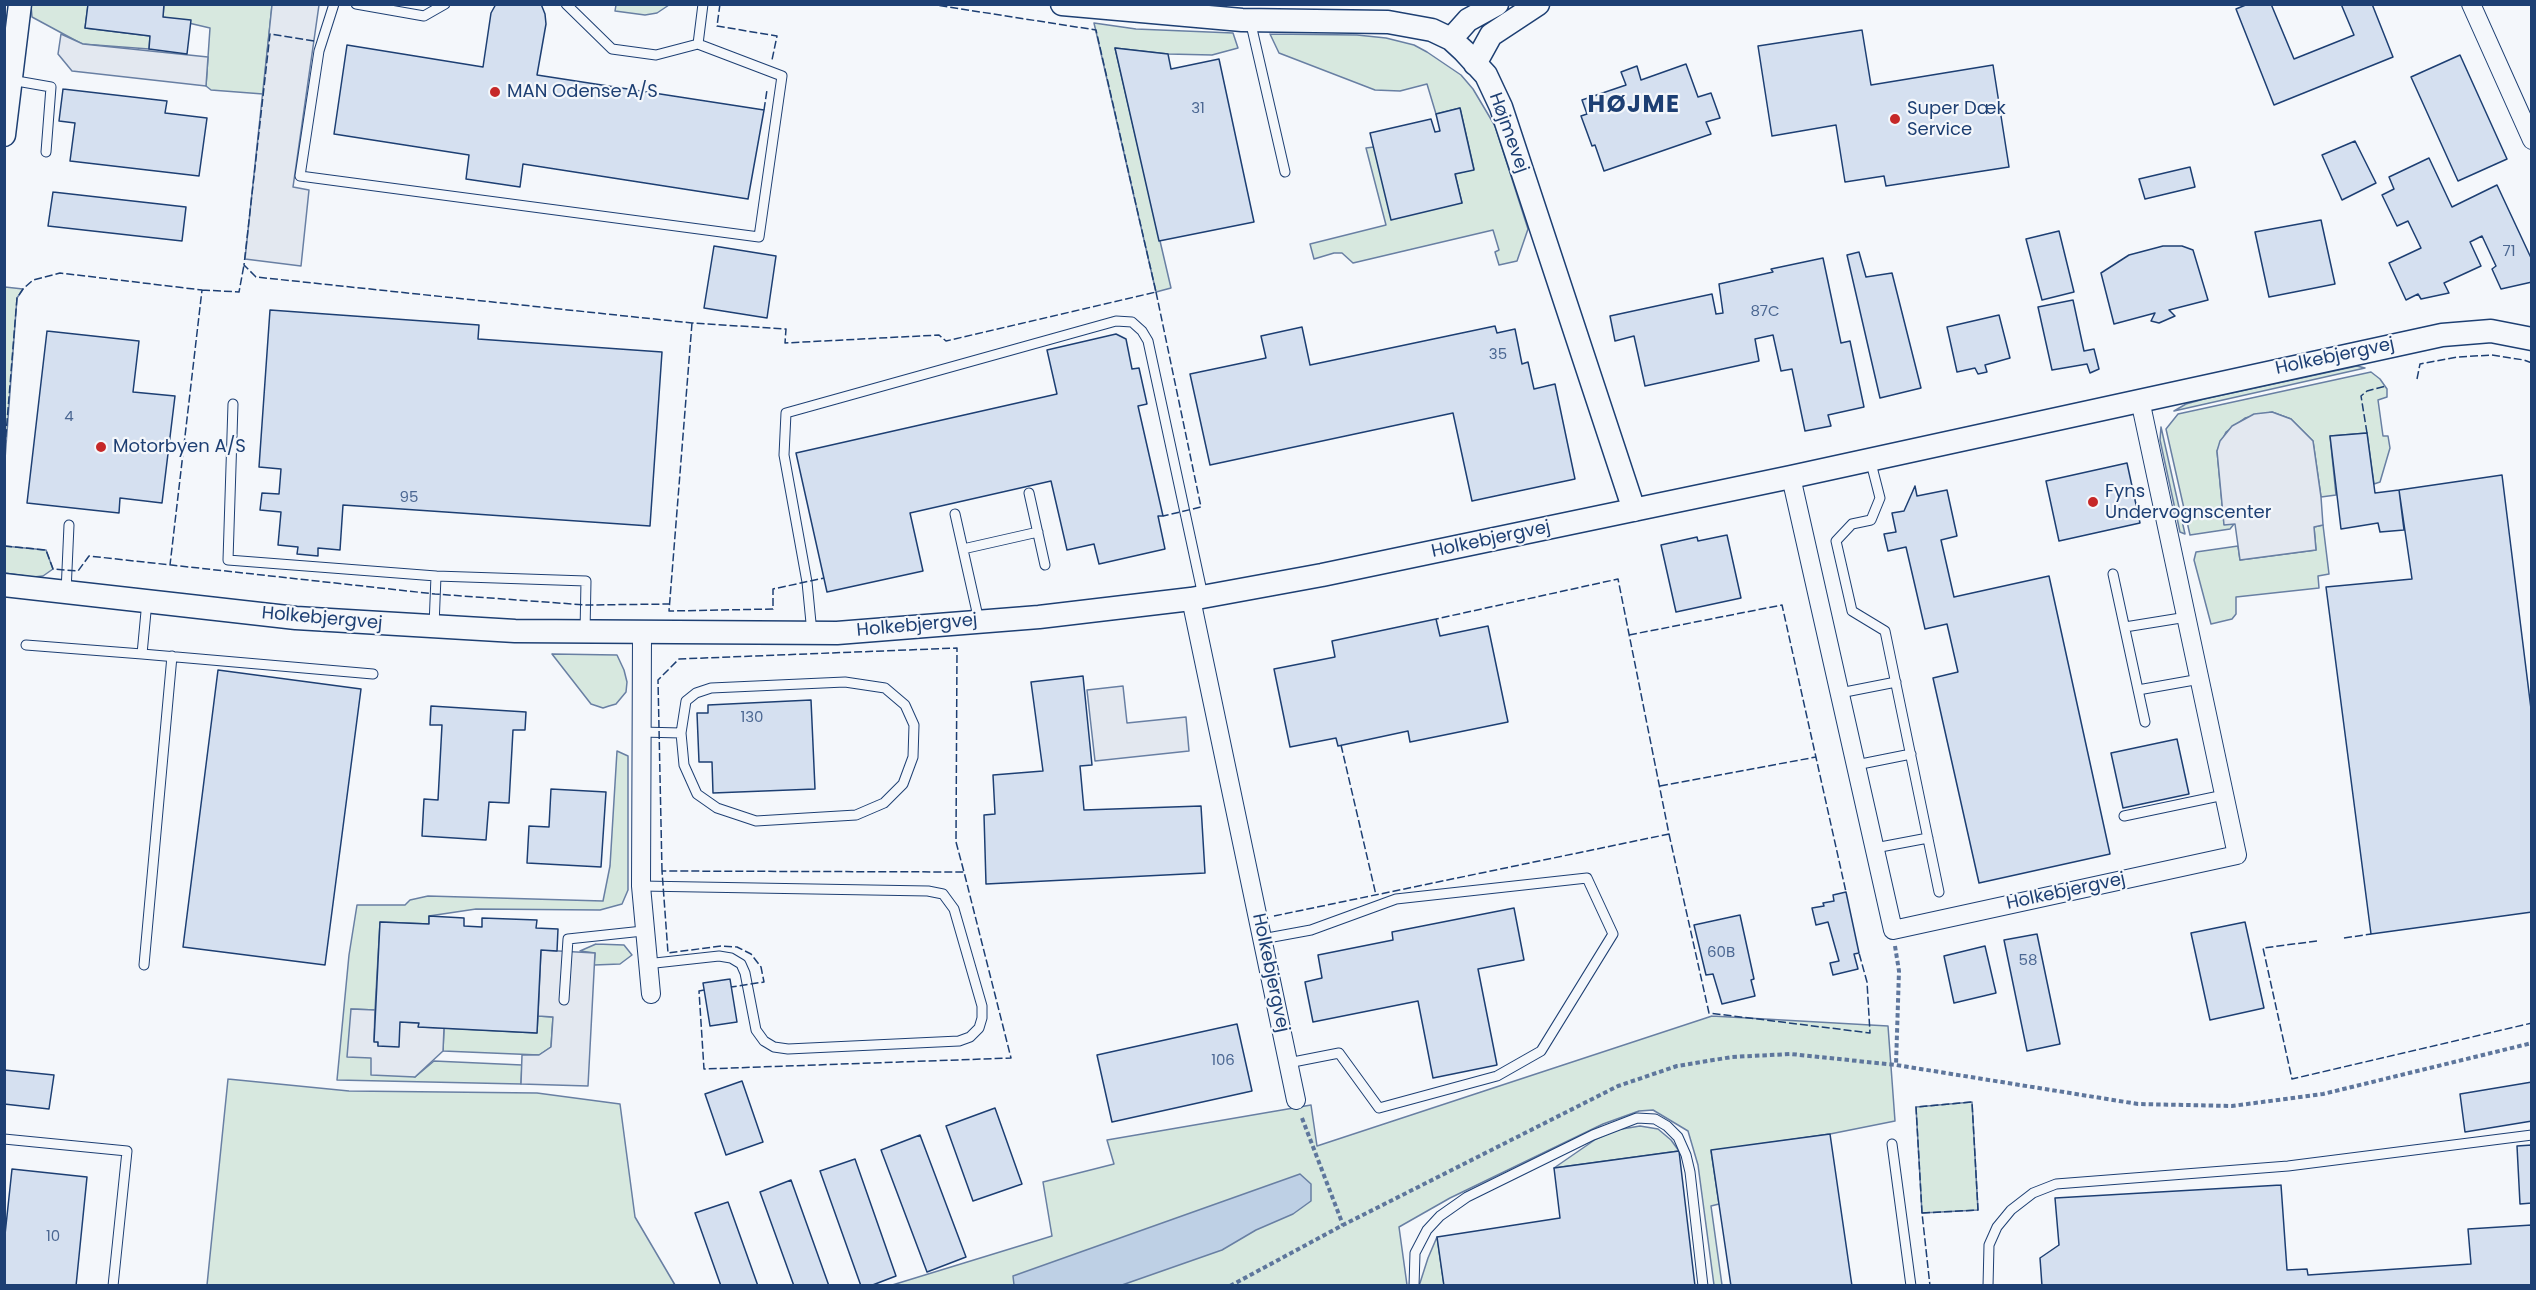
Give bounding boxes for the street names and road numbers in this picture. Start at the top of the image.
street label: Højmevej [1484,90,1532,176]
street label: Holkebjergvej [2273,334,2397,380]
street label: Holkebjergvej [1429,517,1553,563]
street label: Holkebjergvej [261,603,383,635]
street label: Holkebjergvej [856,610,978,642]
street label: Holkebjergvej [2004,869,2128,915]
street label: Holkebjergvej [1247,911,1293,1035]

